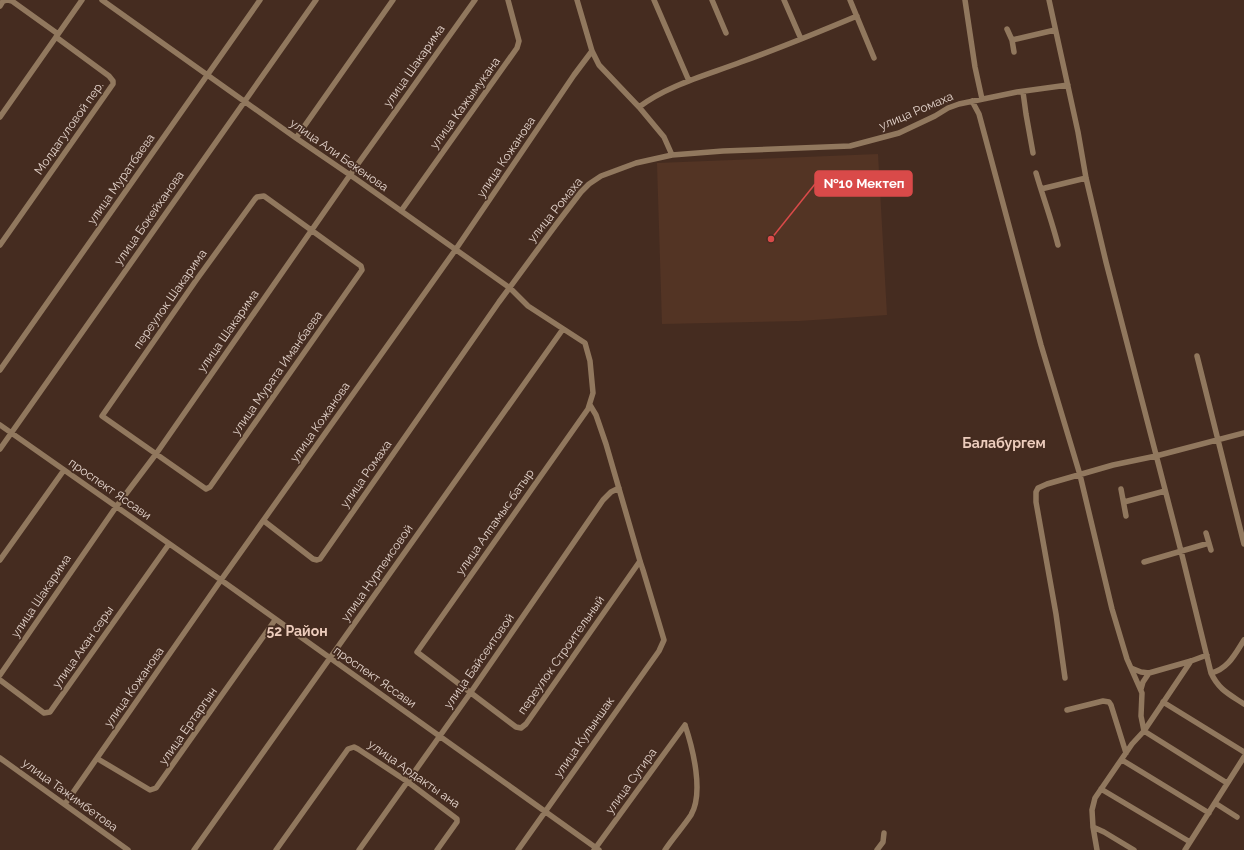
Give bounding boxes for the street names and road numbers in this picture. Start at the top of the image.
street label: улица Шакарима [380,22,448,110]
street label: улица Кажымукана [427,54,503,152]
street label: Молдагуловой пер. [32,79,106,177]
street label: улица Ромаха [877,89,955,133]
street label: улица Кожанова [474,114,538,200]
street label: улица Али Бекенова [287,116,391,194]
street label: улица Муратбаева [84,131,158,227]
street label: улица Бокейханова [111,168,187,268]
street label: улица Ромаха [525,175,585,245]
street label: переулок Шакарима [130,247,210,351]
street label: улица Шакарима [194,287,262,375]
street label: улица Мурата Иманбаева [229,308,325,438]
street label: улица Кожанова [287,379,353,465]
street label: улица Ромаха [338,438,394,510]
street label: проспект Яссави [66,455,154,523]
street label: улица Алпамыс батыр [453,466,537,578]
street label: улица Нурпеисовой [338,522,416,624]
street label: улица Шакарима [8,552,74,640]
street label: переулок Строительный [515,593,607,717]
street label: улица Акан серы [50,603,116,691]
street label: улица Байсеитовой [441,611,517,711]
street label: проспект Яссави [331,643,419,711]
street label: улица Кожанова [101,644,167,730]
street label: улица Ертаргын [156,685,220,767]
street label: улица Кулыншак [551,694,617,780]
street label: улица Ардакты ана [365,737,463,811]
street label: улица Сугира [603,745,659,817]
street label: улица Тажимбетова [20,756,120,834]

